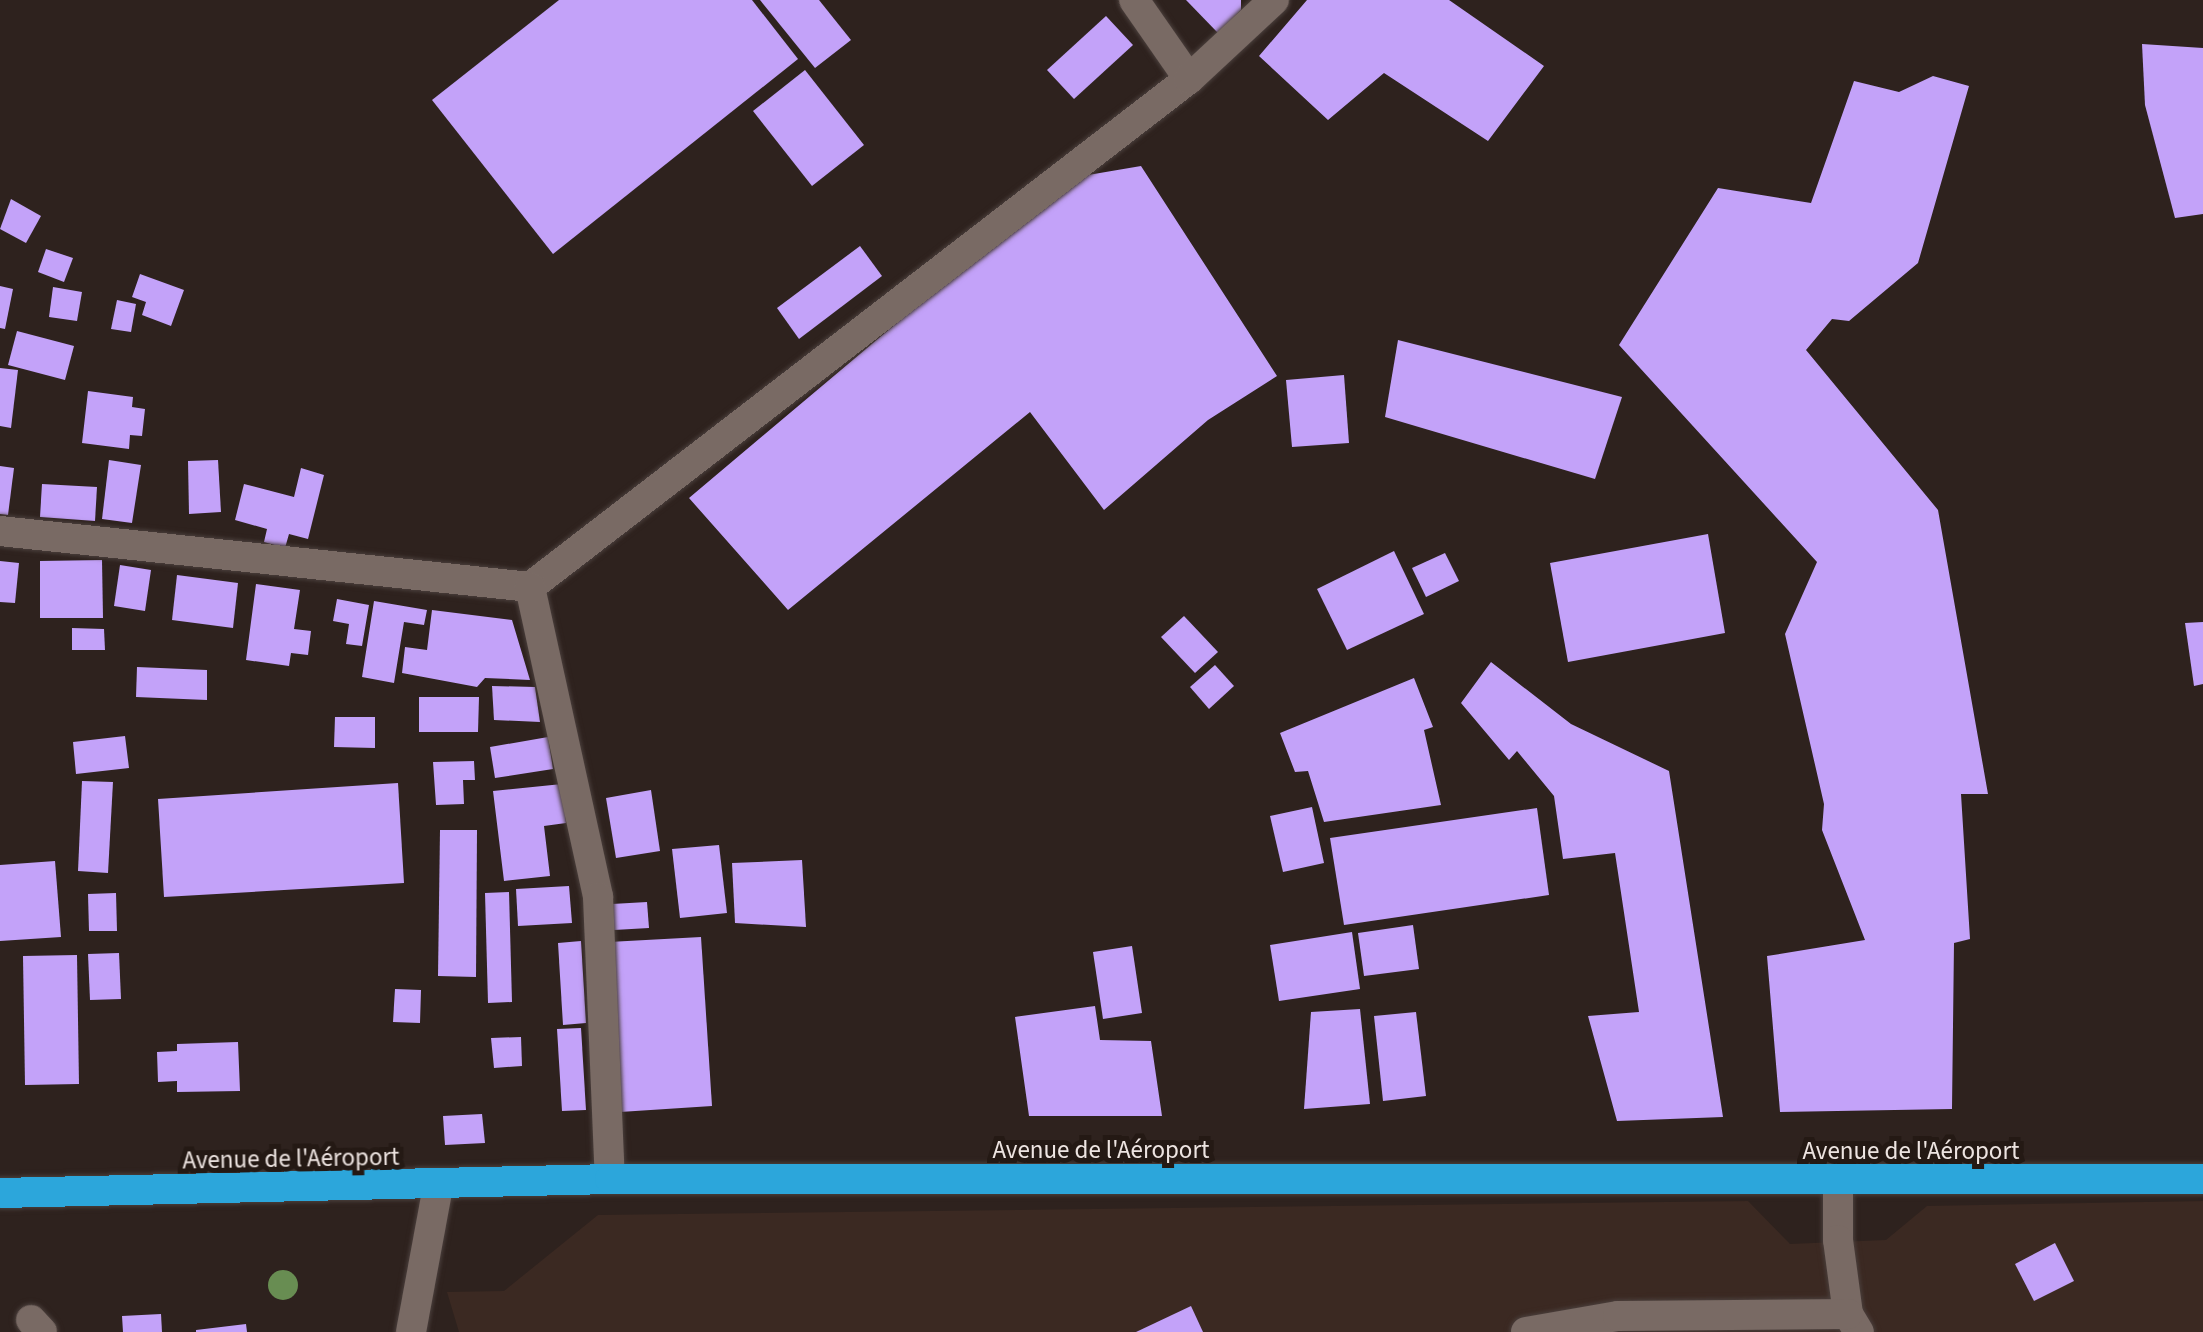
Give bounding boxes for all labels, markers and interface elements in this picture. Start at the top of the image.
street label: Avenue de l'Aéroport [992,1135,1210,1165]
street label: Avenue de l'Aéroport [1802,1136,2020,1166]
street label: Avenue de l'Aéroport [182,1142,400,1176]

